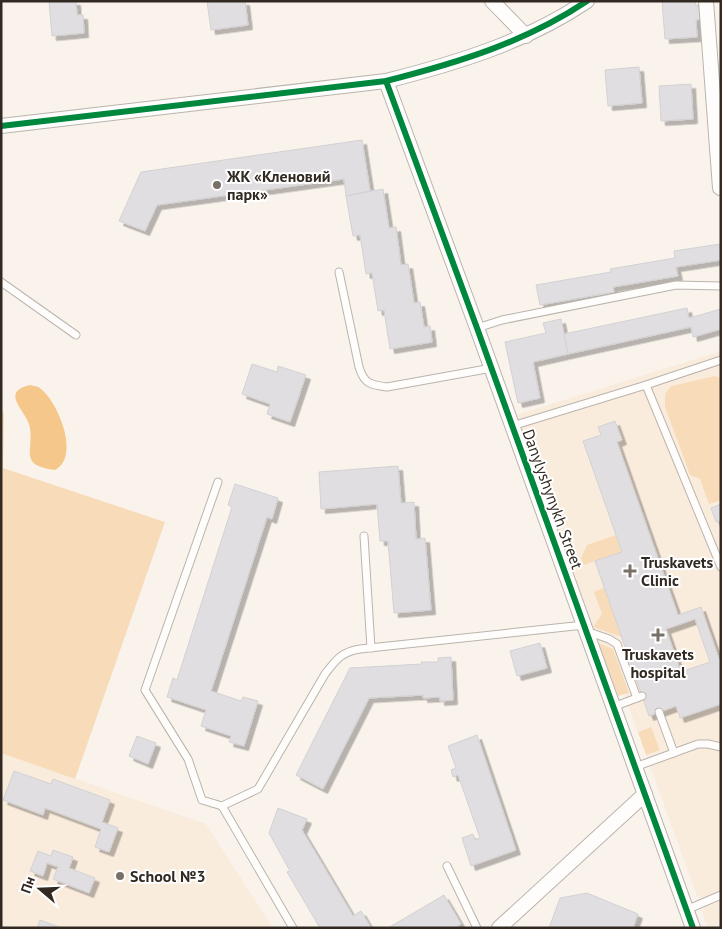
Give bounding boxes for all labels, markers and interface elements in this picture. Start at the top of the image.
place label: ЖК «Кленовий парк» [226,166,330,204]
marker: ЖК «Кленовий парк» [211,179,223,191]
street label: Danylyshynykh Street [518,426,588,572]
place label: Truskavets Clinic [641,552,713,590]
marker: Truskavets Clinic [623,564,637,578]
marker: Truskavets hospital [651,628,665,642]
place label: Truskavets hospital [622,644,694,682]
north arrow [15,864,65,914]
place label: School №3 [130,866,206,886]
marker: School №3 [114,870,126,882]
text: Пн [17,874,39,895]

